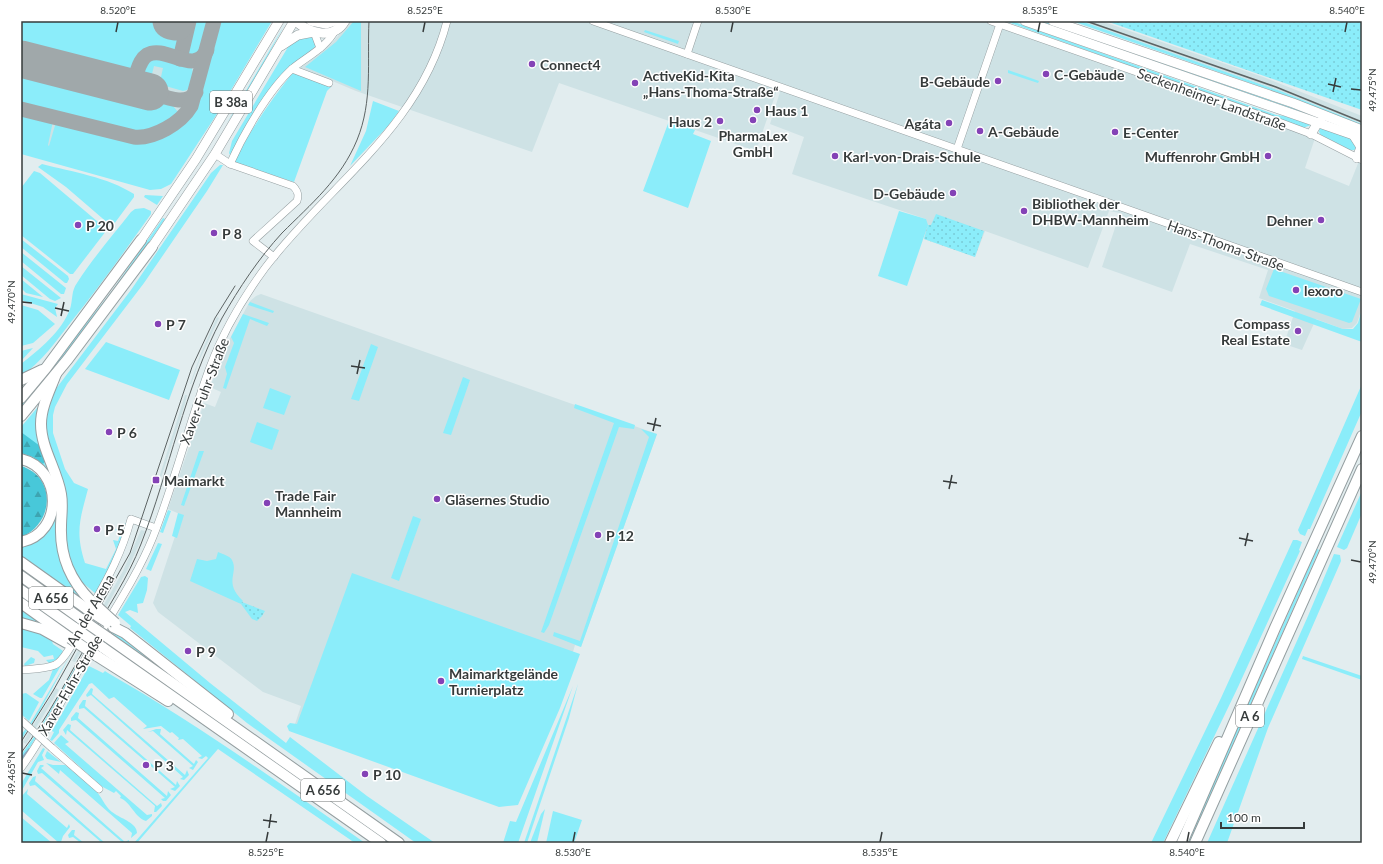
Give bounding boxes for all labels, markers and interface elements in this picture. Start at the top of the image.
text: 8.520°E [100,4,136,16]
text: 8.525°E [407,4,443,16]
text: 8.530°E [715,4,751,16]
text: 8.535°E [1022,4,1058,16]
text: 8.540°E [1329,4,1365,16]
place label: Connect4 [540,56,601,73]
marker: Connect4 [527,59,537,69]
street label: Seckenheimer Landstraße [1135,64,1289,134]
place label: C-Gebäude [1054,66,1125,83]
place label: ActiveKid-Kita „Hans-Thoma-Straße“ [642,67,779,100]
text: 49.475°N [1366,68,1378,112]
marker: C-Gebäude [1041,69,1051,79]
place label: B-Gebäude [920,73,991,90]
marker: B-Gebäude [993,76,1003,86]
marker: ActiveKid-Kita „Hans-Thoma-Straße“ [630,78,640,88]
road number: B 38a [210,91,252,113]
place label: Haus 1 [765,102,808,119]
marker: Haus 1 [752,105,762,115]
place label: Haus 2 [669,113,712,130]
marker: PharmaLex GmbH [748,115,758,125]
place label: Agáta [904,115,941,132]
marker: Haus 2 [715,116,725,126]
marker: Agáta [944,118,954,128]
place label: A-Gebäude [987,123,1059,140]
place label: E-Center [1123,124,1179,141]
marker: A-Gebäude [975,126,985,136]
place label: PharmaLex GmbH [718,127,788,160]
marker: E-Center [1110,127,1120,137]
place label: Karl-von-Drais-Schule [843,148,981,165]
place label: Muffenrohr GmbH [1145,148,1260,165]
marker: Karl-von-Drais-Schule [830,151,840,161]
marker: Muffenrohr GmbH [1263,151,1273,161]
place label: D-Gebäude [873,185,946,202]
marker: D-Gebäude [948,188,958,198]
place label: Bibliothek der DHBW-Mannheim [1032,195,1149,228]
marker: Bibliothek der DHBW-Mannheim [1019,206,1029,216]
place label: Dehner [1266,212,1314,229]
marker: Dehner [1316,215,1326,225]
street label: Hans-Thoma-Straße [1165,216,1287,274]
place label: P 20 [86,217,114,234]
marker: P 20 [73,220,83,230]
place label: P 8 [222,225,242,242]
marker: P 8 [209,228,219,238]
text: 49.470°N [5,280,17,324]
place label: lexoro [1304,282,1343,299]
marker: lexoro [1291,285,1301,295]
place label: Compass Real Estate [1221,315,1291,348]
place label: P 7 [166,316,186,333]
marker: P 7 [153,319,163,329]
marker: Compass Real Estate [1293,326,1303,336]
street label: Xaver-Fuhr-Straße [176,335,232,447]
place label: P 6 [117,424,137,441]
marker: P 6 [104,427,114,437]
place label: Maimarkt [164,472,225,489]
marker: Maimarkt [151,475,161,485]
place label: Trade Fair Mannheim [275,487,342,520]
place label: Gläsernes Studio [445,491,550,508]
marker: Gläsernes Studio [432,494,442,504]
marker: Trade Fair Mannheim [262,498,272,508]
place label: P 5 [105,521,125,538]
marker: P 5 [92,524,102,534]
place label: P 12 [606,527,634,544]
marker: P 12 [593,530,603,540]
text: 49.470°N [1366,540,1378,584]
street label: An der Arena [63,571,117,649]
road number: A 656 [29,587,73,609]
street label: Xaver-Fuhr-Straße [34,632,106,738]
place label: P 9 [196,643,216,660]
marker: P 9 [183,646,193,656]
place label: Maimarktgelände Turnierplatz [449,665,559,698]
marker: Maimarktgelände Turnierplatz [436,676,446,686]
road number: A 6 [1236,705,1264,727]
text: 49.465°N [5,751,17,795]
place label: P 3 [154,757,174,774]
marker: P 3 [141,760,151,770]
place label: P 10 [373,766,401,783]
marker: P 10 [360,769,370,779]
road number: A 656 [301,779,345,801]
scale bar [1221,804,1304,830]
text: 100 m [1227,810,1261,825]
text: 8.525°E [248,846,284,858]
text: 8.530°E [555,846,591,858]
text: 8.535°E [862,846,898,858]
text: 8.540°E [1169,846,1205,858]

